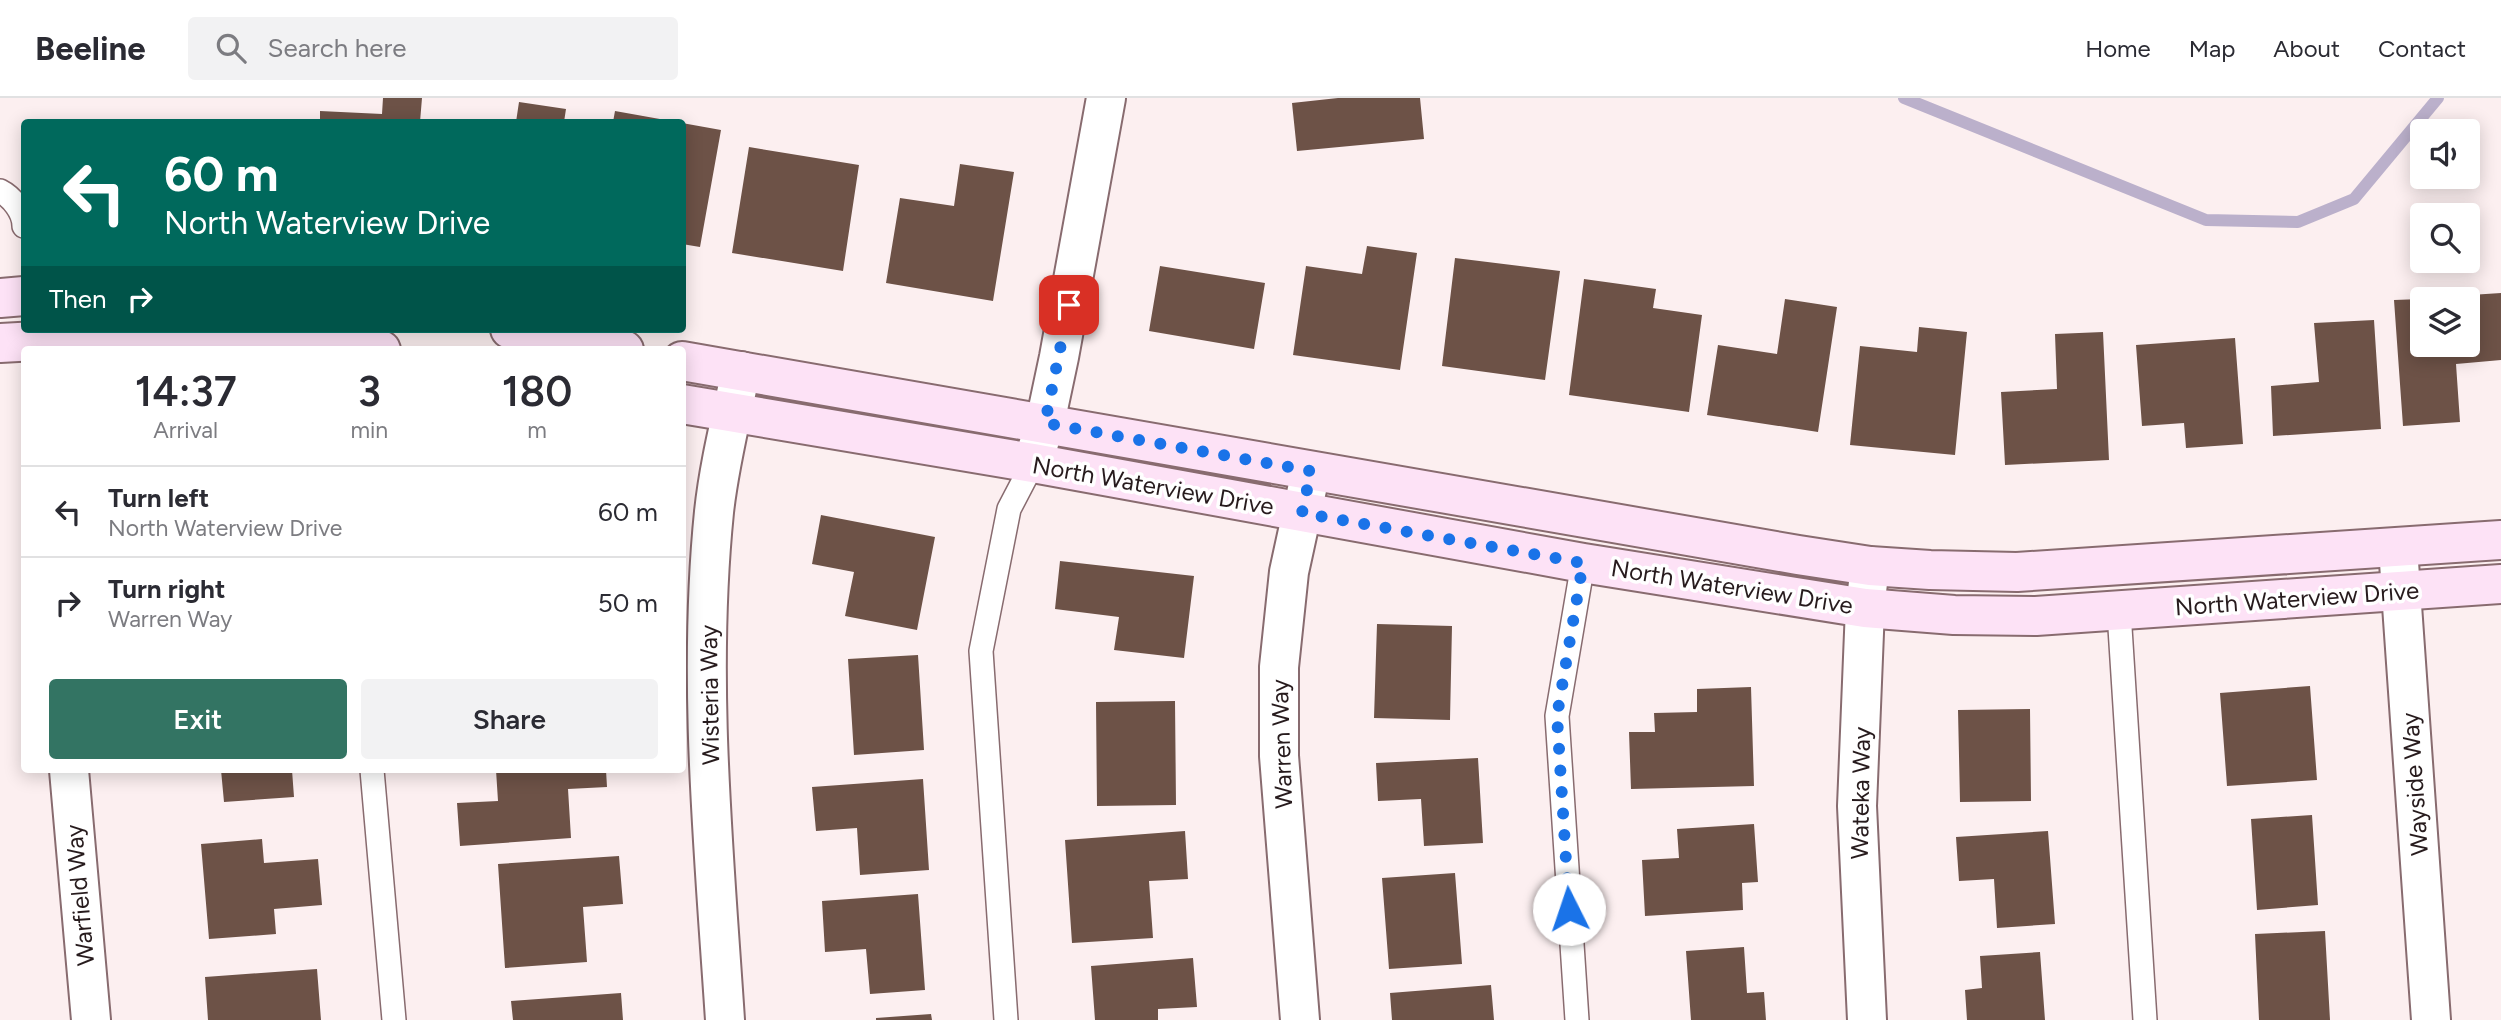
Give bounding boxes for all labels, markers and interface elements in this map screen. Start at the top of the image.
search box [188,17,678,80]
text: Beeline [35,29,146,68]
icon: search [212,29,250,67]
text: Search here [268,32,406,64]
text: Home [2085,34,2151,63]
text: Map [2189,34,2235,63]
text: About [2273,34,2340,63]
text: Contact [2378,34,2466,63]
map controls [2410,119,2480,357]
button: sound [2410,119,2480,189]
text: 60 m [164,144,279,203]
icon: left [49,147,140,238]
button: search [2410,203,2480,273]
text: North Waterview Drive [164,204,490,242]
pin [1039,275,1099,335]
icon: right [121,280,159,318]
text: Then [49,283,107,315]
icon: arrive [1050,286,1088,324]
button: layers [2410,287,2480,357]
text: 14:37 [135,366,237,417]
text: 3 [358,366,381,417]
text: 180 [502,366,572,417]
text: Arrival [153,416,218,444]
text: min [350,416,388,444]
text: m [527,416,547,444]
street label: North Waterview Drive [1030,450,1276,521]
text: Turn left [108,482,209,514]
icon: left [49,493,87,531]
text: 60 m [598,496,658,528]
text: North Waterview Drive [108,514,342,542]
street label: North Waterview Drive [1609,553,1855,620]
text: Turn right [108,573,225,605]
street label: North Waterview Drive [2174,576,2420,621]
icon: right [49,584,87,622]
text: 50 m [598,587,658,619]
text: Warren Way [108,605,232,633]
street label: Wisteria Way [694,624,725,766]
street label: Warren Way [1265,678,1298,809]
button: Exit [49,679,347,759]
button: Share [361,679,658,759]
street label: Wayside Way [2395,711,2434,857]
street label: Wateka Way [1845,726,1876,860]
street label: Warfield Way [59,823,100,967]
position arrow [1532,872,1606,946]

